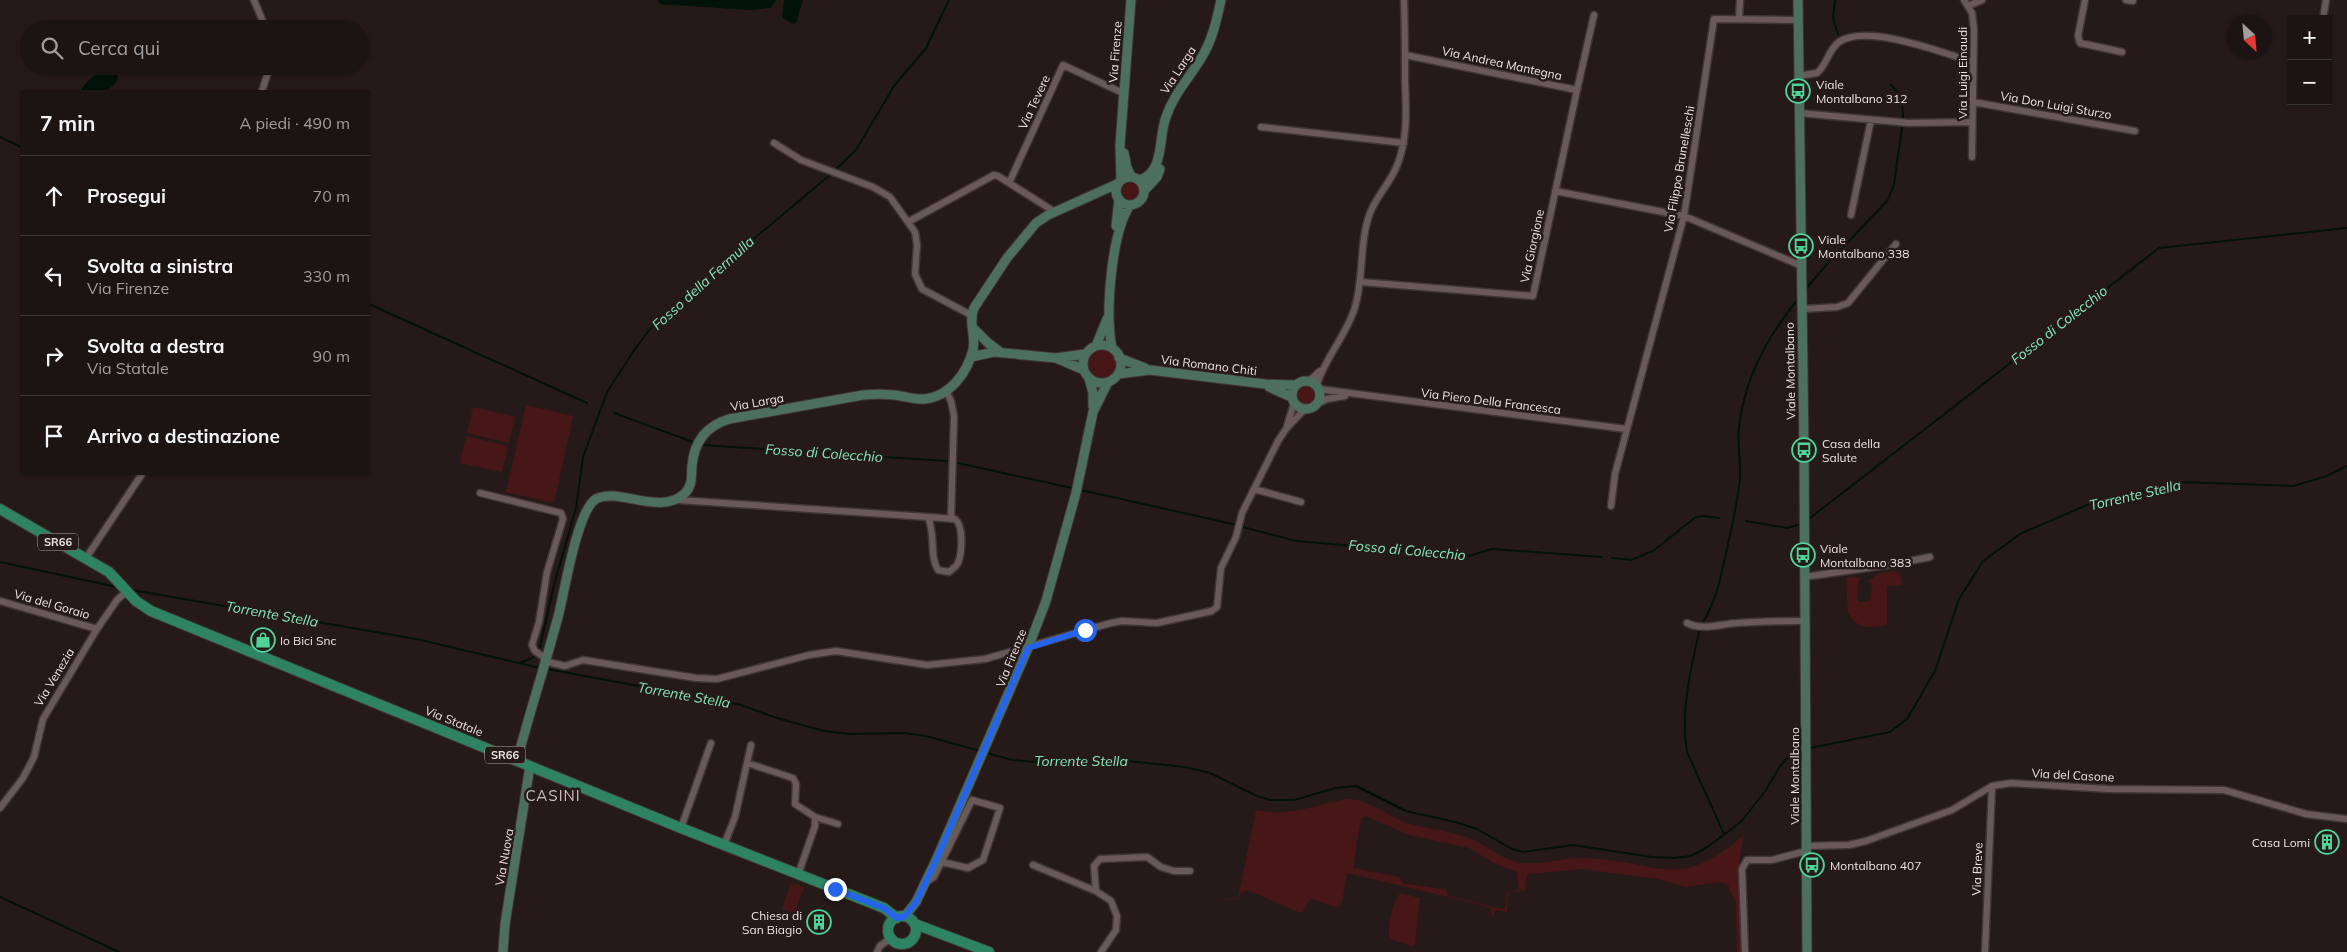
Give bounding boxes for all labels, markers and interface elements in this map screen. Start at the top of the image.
north arrow [2227,15,2272,60]
map controls [2287,15,2332,105]
button: + [2287,15,2332,60]
search box [20,20,370,75]
street label: Via Firenze [1105,21,1125,83]
street label: Via Luigi Einaudi [1955,27,1970,119]
icon: search [38,34,66,62]
text: Cerca qui [78,36,160,60]
street label: Via Larga [1157,43,1199,97]
street label: Via Andrea Mantegna [1441,43,1563,83]
button: − [2287,60,2332,105]
street label: Via Tevere [1015,73,1053,131]
place label: Viale Montalbano 312 [1816,77,1907,106]
bus stop icon: Viale Montalbano 312 [1785,78,1811,104]
street label: Via Don Luigi Sturzo [1999,88,2113,122]
street label: Via Filippo Brunelleschi [1660,104,1698,233]
text: 7 min [40,110,95,136]
text: A piedi · 490 m [239,113,350,133]
icon: ahead [40,182,68,210]
text: Prosegui [87,184,166,208]
text: 70 m [313,186,350,206]
street label: Via Giorgione [1517,208,1547,284]
water label: Fosso della Fermulla [648,232,758,334]
place label: Viale Montalbano 338 [1818,232,1909,261]
bus stop icon: Viale Montalbano 338 [1788,233,1814,259]
text: Svolta a sinistra [87,254,233,278]
icon: left [40,262,68,290]
text: 330 m [303,266,350,286]
text: Via Firenze [87,278,169,298]
water label: Fosso di Colecchio [2007,282,2111,368]
street label: Viale Montalbano [1782,322,1798,420]
text: Svolta a destra [87,334,225,358]
icon: right [40,342,68,370]
text: 90 m [313,346,350,366]
street label: Via Romano Chiti [1160,352,1258,378]
text: Via Statale [87,358,169,378]
street label: Via Piero Della Francesca [1420,385,1562,417]
street label: Via Larga [729,390,785,414]
icon: arrive [40,422,68,450]
text: Arrivo a destinazione [87,424,280,448]
place label: Casa della Salute [1822,436,1880,465]
bus stop icon: Casa della Salute [1791,437,1817,463]
water label: Fosso di Colecchio [765,440,883,466]
water label: Torrente Stella [2087,476,2183,514]
road number: SR66 [38,534,78,550]
water label: Fosso di Colecchio [1348,536,1466,564]
place label: Viale Montalbano 383 [1820,541,1911,570]
bus stop icon: Viale Montalbano 383 [1790,542,1816,568]
street label: Via del Goraio [12,586,92,622]
water label: Torrente Stella [224,597,320,631]
route start [1074,619,1097,642]
shop icon: Io Bici Snc [250,627,276,653]
street label: Via Firenze [993,627,1029,689]
place label: Io Bici Snc [280,633,337,648]
street label: Via Venezia [31,645,77,709]
water label: Torrente Stella [636,678,732,712]
street label: Via Statale [423,703,485,739]
street label: Viale Montalbano [1787,727,1802,825]
road number: SR66 [485,746,525,764]
water label: Torrente Stella [1034,752,1128,770]
street label: Via del Casone [2031,765,2115,785]
district label: CASINI [525,786,581,805]
street label: Via Nuova [492,827,516,887]
building icon: Casa Lomi [2314,829,2340,855]
place label: Casa Lomi [2252,835,2310,850]
street label: Via Breve [1969,842,1985,896]
bus stop icon: Montalbano 407 [1799,852,1825,878]
place label: Montalbano 407 [1830,858,1921,873]
route end [824,878,847,901]
place label: Chiesa di San Biagio [742,908,802,937]
building icon: Chiesa di San Biagio [806,909,832,935]

